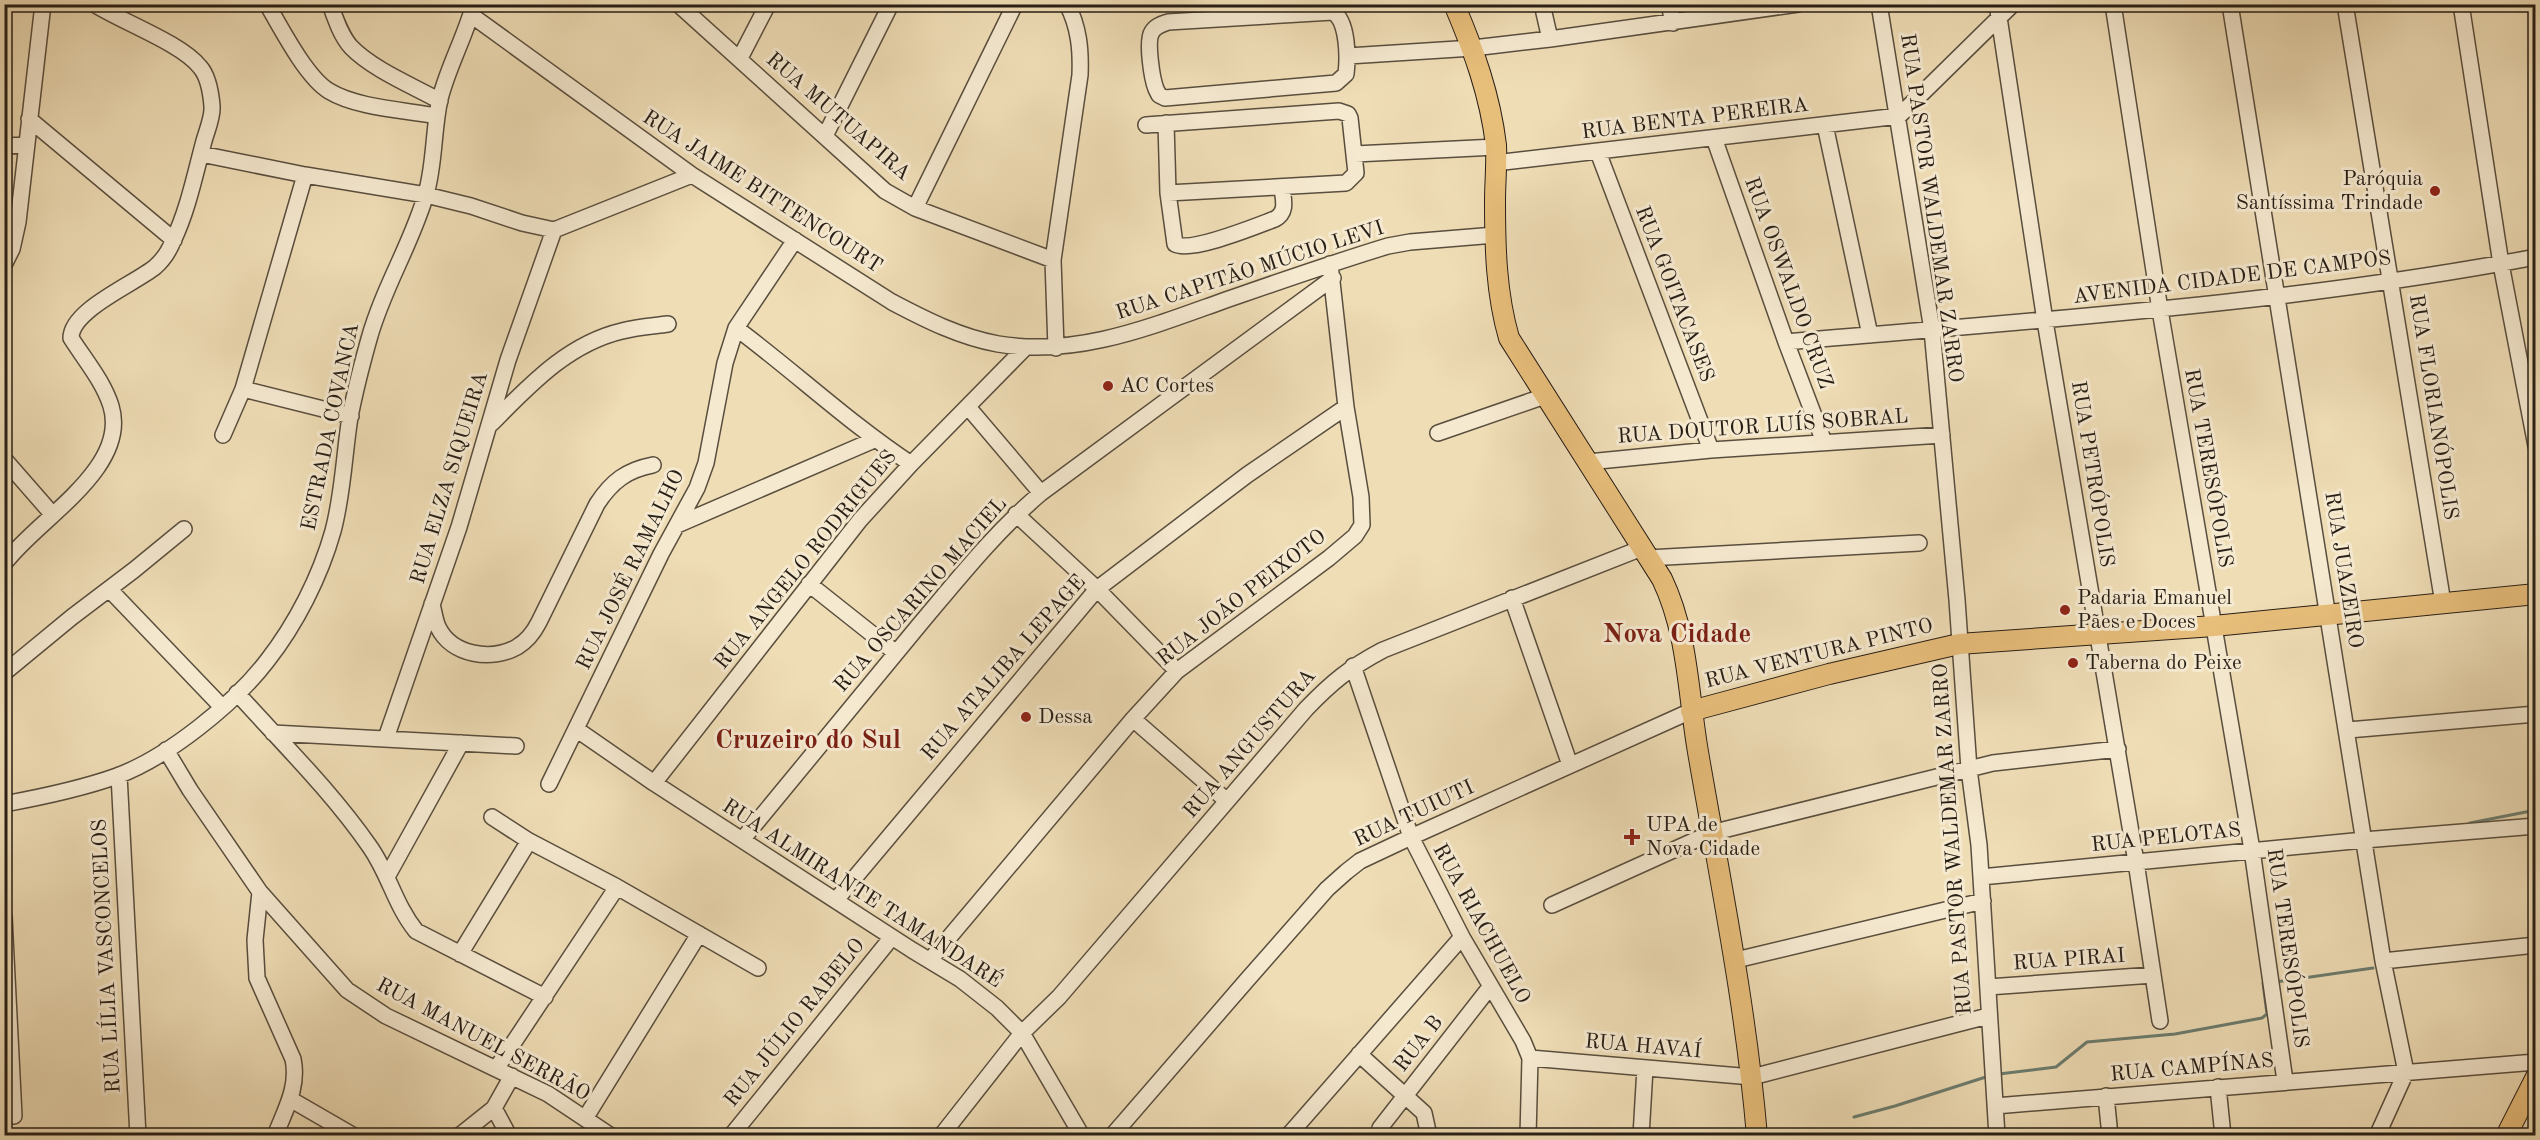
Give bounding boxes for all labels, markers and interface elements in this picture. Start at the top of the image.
street label: RUA PASTOR WALDEMAR ZARRO [1896,32,1966,384]
street label: RUA MUTUAPIRA [762,49,914,185]
street label: RUA BENTA PEREIRA [1580,95,1810,143]
street label: RUA JAIME BITTENCOURT [639,107,885,277]
place label: Paróquia Santíssima Trindade [2236,169,2423,214]
street label: RUA OSWALDO CRUZ [1740,175,1836,391]
marker: Paróquia Santíssima Trindade [2428,184,2442,198]
street label: RUA GOITACASES [1631,203,1717,385]
street label: RUA CAPITÃO MÚCIO LEVI [1112,213,1387,324]
street label: AVENIDA CIDADE DE CAMPOS [2072,248,2392,308]
street label: RUA FLORIANÓPOLIS [2405,292,2466,521]
street label: ESTRADA COVANCA [299,321,363,533]
street label: RUA TERESÓPOLIS [2180,366,2241,569]
street label: RUA ELZA SIQUEIRA [408,369,492,587]
place label: AC Cortes [1120,376,1214,397]
marker: AC Cortes [1101,379,1115,393]
street label: RUA PETRÓPOLIS [2067,379,2122,569]
street label: RUA DOUTOR LUÍS SOBRAL [1616,402,1909,448]
street label: RUA ANGELO RODRIGUES [711,446,901,674]
street label: RUA JOSÉ RAMALHO [570,465,689,673]
street label: RUA JUAZEIRO [2320,490,2366,650]
street label: RUA OSCARINO MACIEL [831,493,1011,697]
street label: RUA JOÃO PEIXOTO [1151,523,1330,670]
street label: RUA ATALIBA LEPAGE [918,571,1090,765]
place label: Padaria Emanuel Pães e Doces [2077,588,2232,633]
marker: Padaria Emanuel Pães e Doces [2058,603,2072,617]
street label: RUA VENTURA PINTO [1703,615,1935,693]
district label: Nova Cidade [1603,621,1751,648]
place label: Taberna do Peixe [2085,653,2242,674]
marker: Taberna do Peixe [2066,656,2080,670]
street label: RUA PASTOR WALDEMAR ZARRO [1930,662,1976,1016]
street label: RUA ANGUSTURA [1180,666,1320,822]
place label: Dessa [1038,707,1093,728]
marker: Dessa [1019,710,1033,724]
district label: Cruzeiro do Sul [715,727,901,754]
street label: RUA TUIUTI [1351,777,1477,851]
street label: RUA ALMIRANTE TAMANDARÉ [718,792,1008,992]
place label: UPA de Nova Cidade [1646,815,1760,860]
street label: RUA LÍLIA VASCONCELOS [85,818,125,1094]
street label: RUA PELOTAS [2090,820,2242,856]
marker: UPA de Nova Cidade [1623,828,1641,846]
street label: RUA RIACHUELO [1428,841,1534,1007]
street label: RUA TERESÓPOLIS [2263,846,2316,1049]
street label: RUA JÚLIO RABELO [717,932,869,1111]
street label: RUA PIRAI [2012,946,2126,974]
street label: RUA MANUEL SERRÃO [373,971,595,1105]
street label: RUA B [1391,1012,1447,1076]
street label: RUA HAVAÍ [1584,1027,1703,1063]
street label: RUA CAMPÍNAS [2109,1046,2275,1086]

